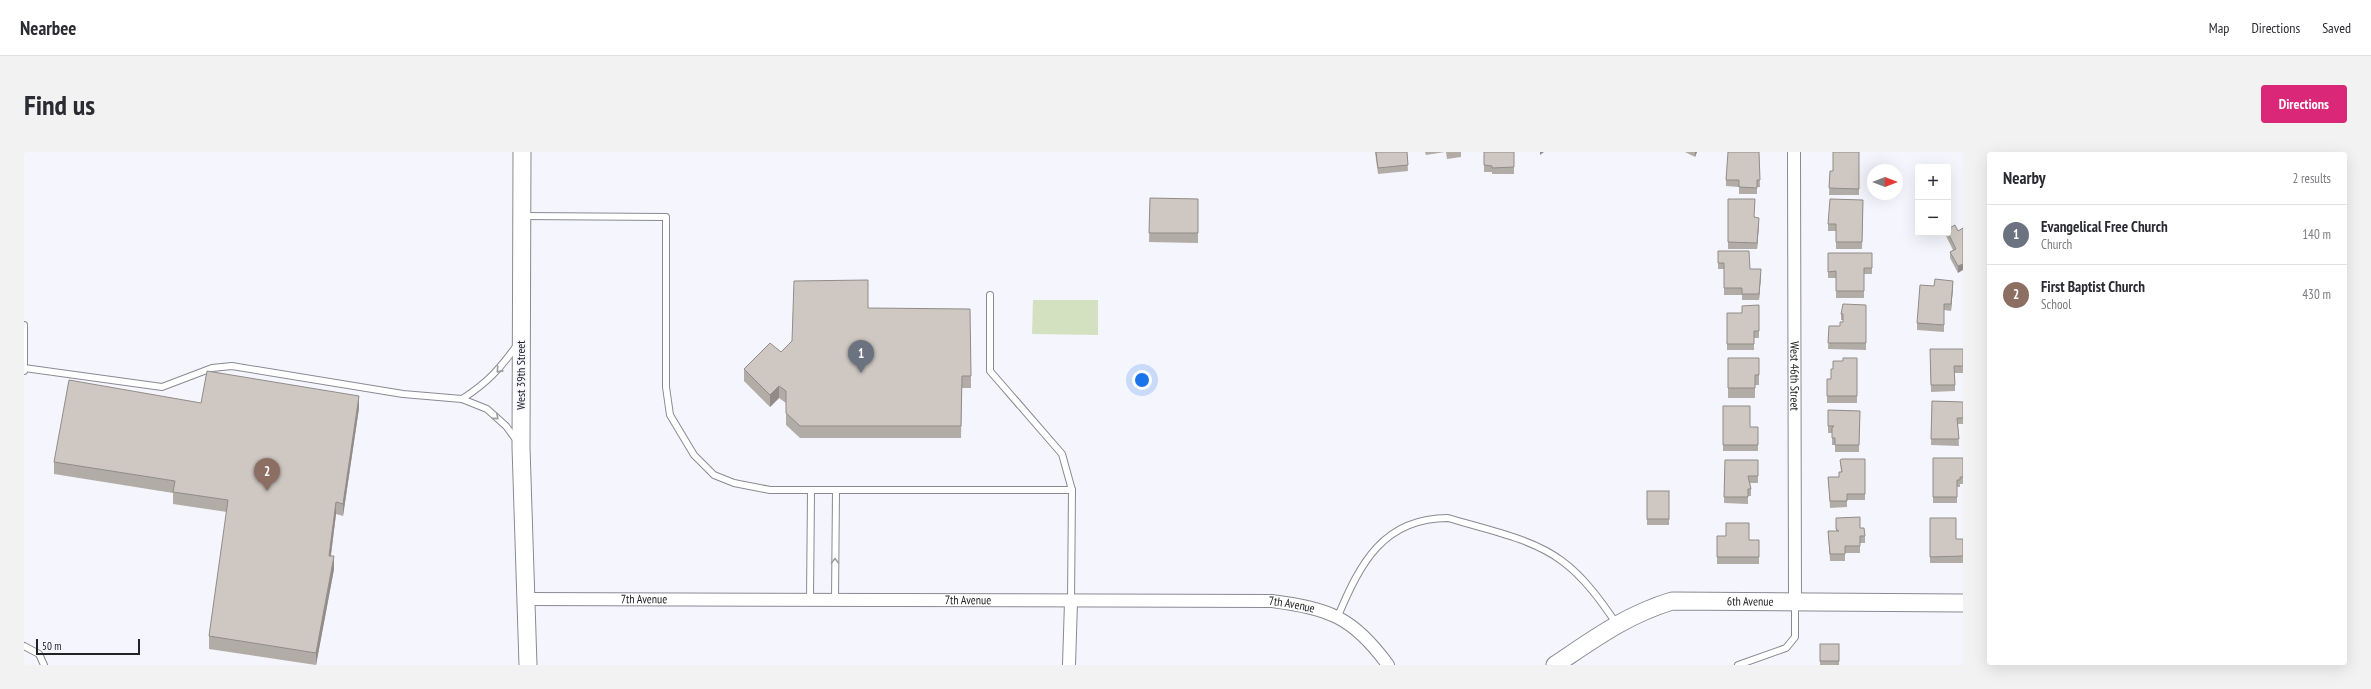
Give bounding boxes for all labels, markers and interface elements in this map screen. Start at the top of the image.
text: Nearbee [20,16,77,40]
text: Map [2209,19,2229,37]
text: Directions [2251,19,2300,37]
text: Saved [2322,19,2351,37]
button: Directions [2261,85,2347,123]
text: Find us [24,86,95,123]
north arrow [1867,164,1903,200]
map controls [1915,164,1951,236]
button: + [1915,164,1951,200]
text: Nearby [2003,167,2046,189]
text: 2 results [2292,170,2331,187]
button: − [1915,200,1951,236]
text: Evangelical Free Church [2041,217,2168,236]
text: 1 [2013,226,2019,243]
text: 140 m [2302,226,2331,243]
text: Church [2041,236,2072,253]
text: First Baptist Church [2041,277,2145,296]
text: 2 [2013,286,2019,303]
text: 430 m [2302,286,2331,303]
text: School [2041,296,2071,313]
street label: West 39th Street [513,340,528,410]
pin: 1 [848,340,874,373]
street label: West 46th Street [1787,341,1803,411]
one-way arrow [496,365,503,372]
your location [1132,370,1152,390]
one-way arrow [491,413,498,420]
pin: 2 [254,458,280,491]
one-way arrow [831,558,839,564]
street label: 7th Avenue [621,591,667,606]
street label: 7th Avenue [945,592,991,607]
street label: 7th Avenue [1269,593,1317,616]
street label: 6th Avenue [1727,593,1773,609]
scale bar [36,637,140,656]
text: 50 m [42,639,61,653]

